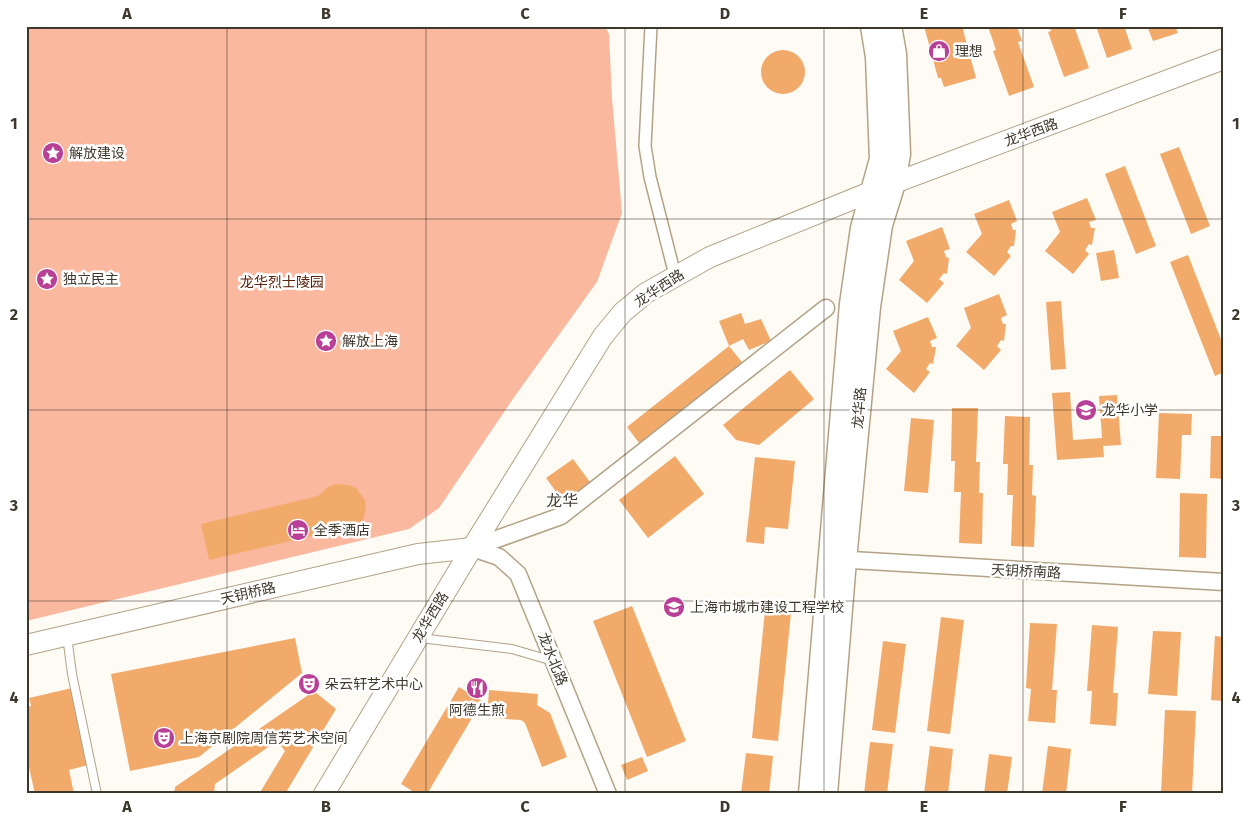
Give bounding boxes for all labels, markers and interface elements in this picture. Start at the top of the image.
text: A [121,4,132,23]
text: B [321,4,331,23]
text: C [520,4,530,23]
text: D [720,4,730,23]
text: E [920,4,928,23]
text: F [1119,4,1127,23]
shop icon: 理想 [927,39,951,63]
place label: 理想 [955,43,983,60]
text: 1 [10,114,18,133]
text: 1 [1232,114,1240,133]
street label: 龙华西路 [1002,115,1060,150]
place icon: 解放建设 [41,141,65,165]
place label: 解放建设 [69,145,125,162]
street label: 龙华西路 [631,266,687,311]
place icon: 独立民主 [35,267,59,291]
place label: 独立民主 [63,271,119,288]
park label: 龙华烈士陵园 [240,274,324,291]
text: 2 [10,305,18,324]
text: 2 [1232,305,1240,324]
place icon: 解放上海 [314,329,338,353]
place label: 解放上海 [342,333,398,350]
street label: 龙华路 [849,386,870,430]
school or university icon: 龙华小学 [1074,398,1098,422]
place label: 龙华小学 [1102,402,1158,419]
district label: 龙华 [546,491,578,510]
text: 3 [9,496,18,515]
text: 3 [1231,496,1240,515]
hotel icon: 全季酒店 [286,518,310,542]
place label: 全季酒店 [314,522,370,539]
street label: 天钥桥南路 [991,561,1061,582]
street label: 天钥桥路 [219,579,277,608]
street label: 龙华西路 [409,589,452,646]
school or university icon: 上海市城市建设工程学校 [662,595,686,619]
place label: 上海市城市建设工程学校 [690,599,844,616]
street label: 龙水北路 [534,630,571,688]
theatre icon: 朵云轩艺术中心 [297,672,321,696]
place label: 朵云轩艺术中心 [325,676,423,693]
restaurant icon: 阿德生煎 [465,676,489,700]
text: 4 [9,688,19,707]
text: 4 [1231,688,1241,707]
place label: 阿德生煎 [449,702,505,719]
theatre icon: 上海京剧院周信芳艺术空间 [152,726,176,750]
place label: 上海京剧院周信芳艺术空间 [180,730,348,747]
text: A [121,797,132,816]
text: B [321,797,331,816]
text: C [520,797,530,816]
text: D [720,797,730,816]
text: E [920,797,928,816]
text: F [1119,797,1127,816]

